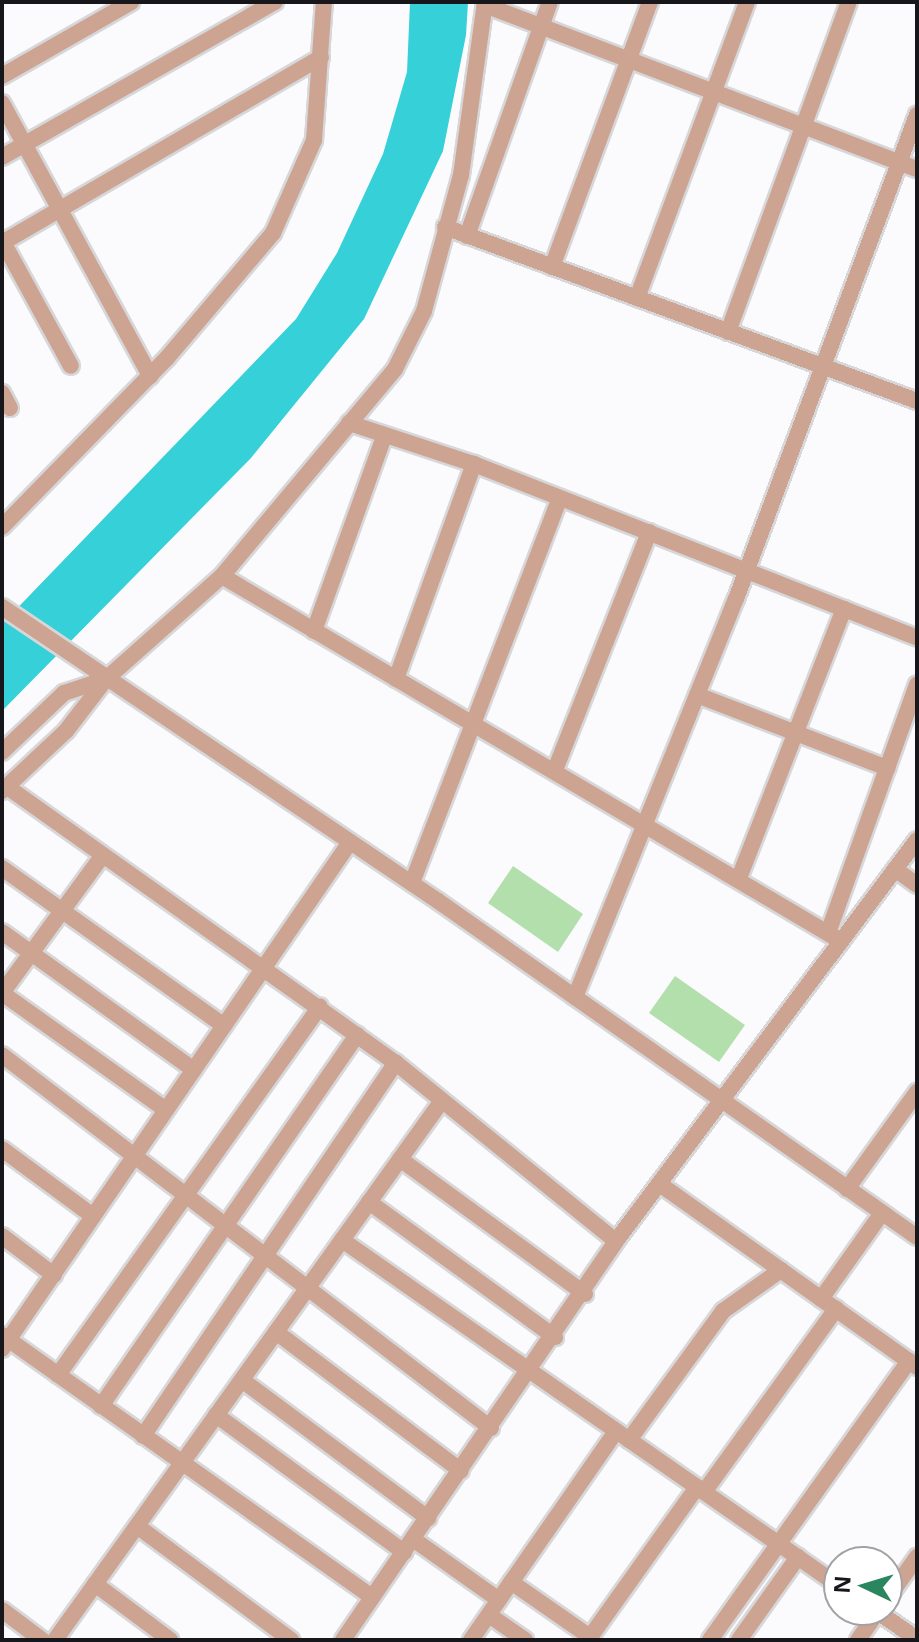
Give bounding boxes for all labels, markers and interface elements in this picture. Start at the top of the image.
north arrow [823,1546,903,1626]
text: N [825,1575,857,1594]

